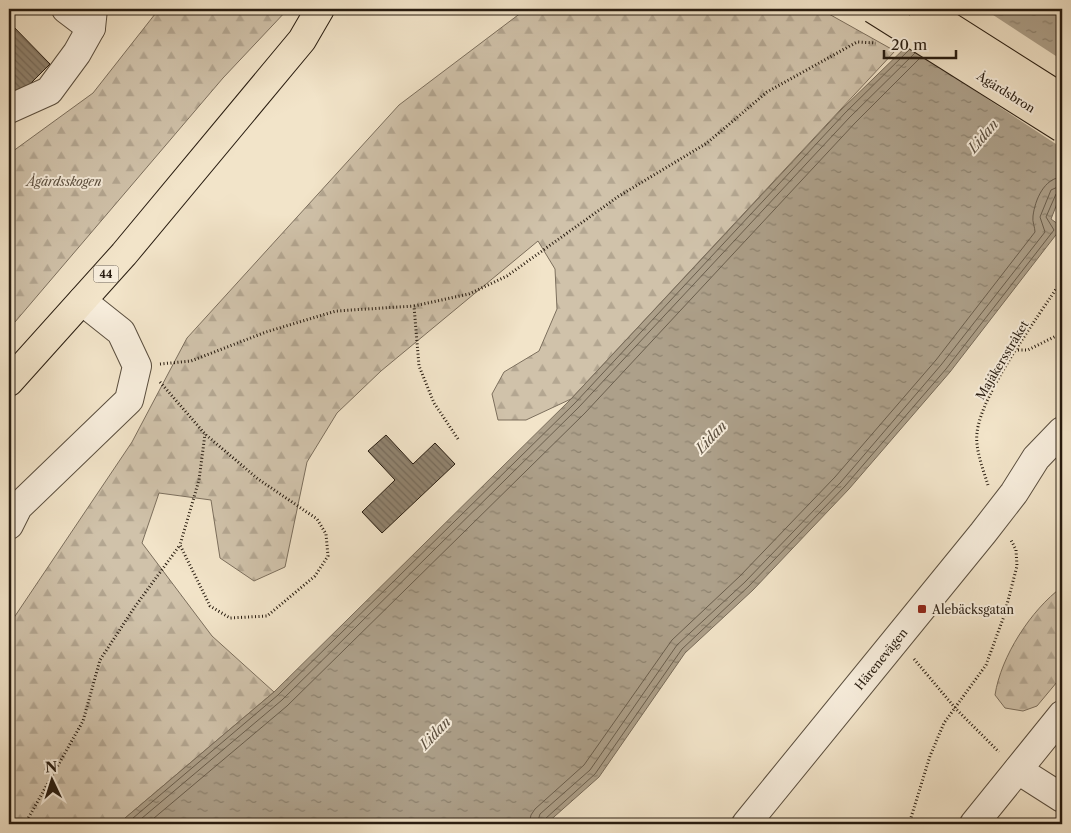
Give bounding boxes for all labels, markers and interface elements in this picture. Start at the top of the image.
scale bar [884,28,956,60]
text: 20 m [891,35,927,54]
street label: Ågårdsbron [973,67,1039,116]
water label: Lidan [963,116,1002,157]
park label: Ågårdsskogen [25,173,101,189]
road number: 44 [94,266,118,282]
street label: Majåkersstråket [972,317,1032,402]
water label: Lidan [691,417,731,458]
place label: Alebäcksgatan [931,602,1014,617]
marker: Alebäcksgatan [916,603,928,615]
street label: Härenevägen [852,625,911,693]
water label: Lidan [415,713,455,754]
north arrow [28,756,78,806]
text: N [44,758,58,776]

